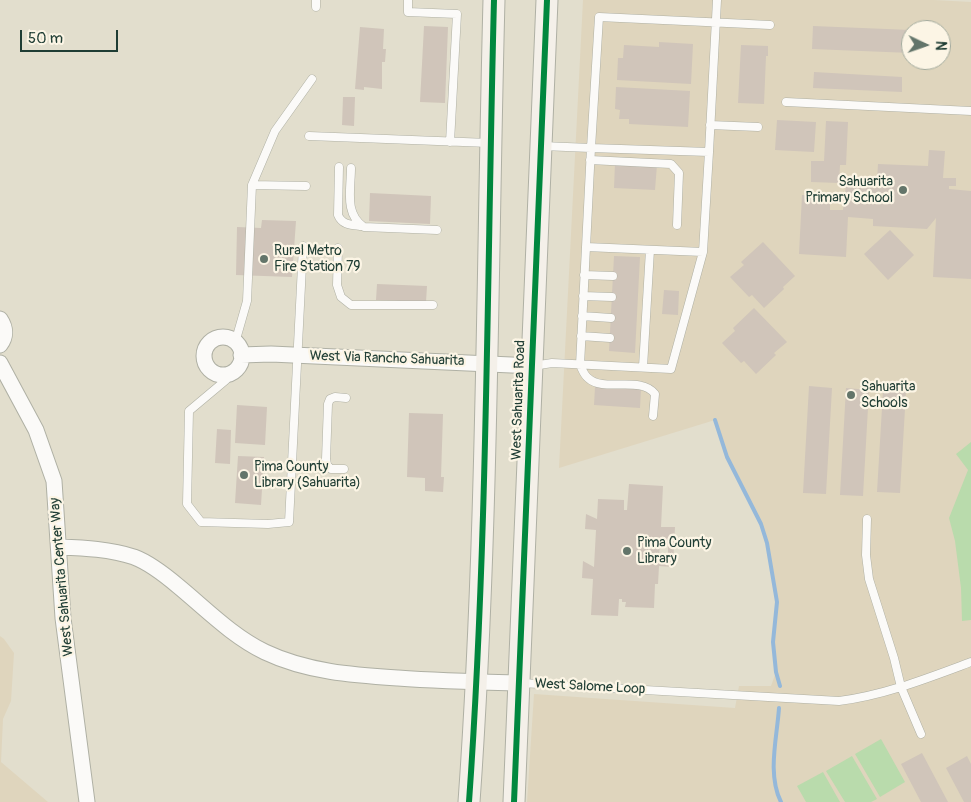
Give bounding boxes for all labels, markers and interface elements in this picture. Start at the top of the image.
scale bar [22,20,120,52]
north arrow [901,20,951,70]
text: 50 m [28,29,63,48]
text: N [932,41,949,51]
place label: Sahuarita Primary School [805,174,893,206]
marker: Sahuarita Primary School [897,184,909,196]
place label: Rural Metro Fire Station 79 [274,243,361,276]
marker: Rural Metro Fire Station 79 [258,253,270,265]
street label: West Sahuarita Road [509,340,529,460]
street label: West Via Rancho Sahuarita [309,348,465,370]
place label: Sahuarita Schools [861,379,915,412]
marker: Sahuarita Schools [845,389,857,401]
place label: Pima County Library (Sahuarita) [254,459,361,492]
marker: Pima County Library (Sahuarita) [238,469,250,481]
street label: West Sahuarita Center Way [47,497,77,657]
place label: Pima County Library [637,535,711,568]
marker: Pima County Library [621,545,633,557]
street label: West Salome Loop [534,676,646,698]

